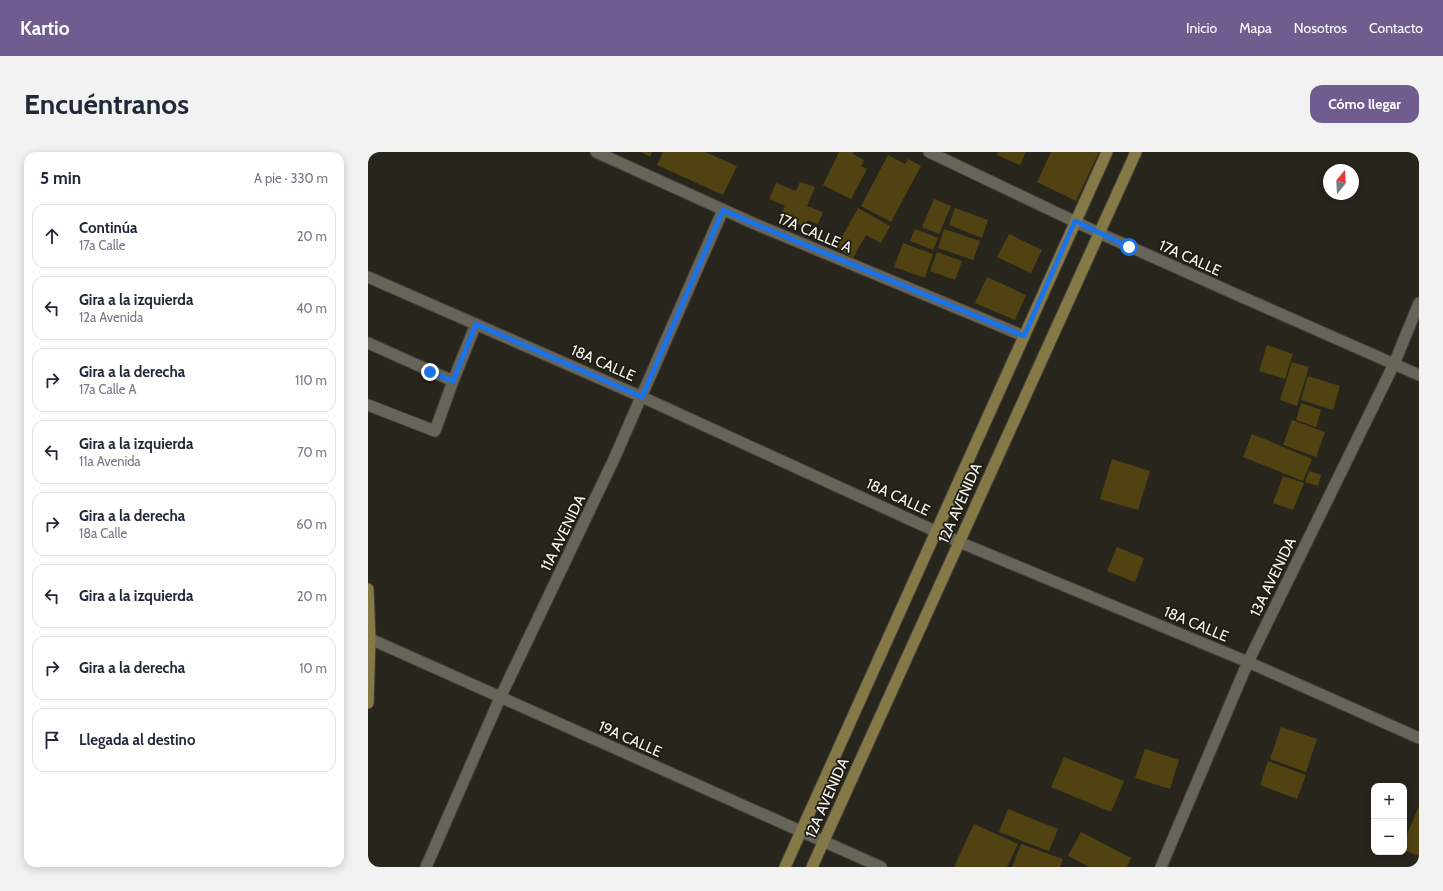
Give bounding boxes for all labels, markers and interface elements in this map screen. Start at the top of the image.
text: Kartio [20,17,69,40]
text: Inicio [1186,19,1217,37]
text: Mapa [1239,19,1272,37]
text: Nosotros [1294,19,1347,37]
text: Contacto [1369,19,1423,37]
button: Cómo llegar [1310,85,1419,123]
text: Encuéntranos [24,87,189,121]
north arrow [1323,164,1359,200]
text: 5 min [40,168,81,188]
text: A pie · 330 m [254,170,328,186]
street label: 17A CALLE A [775,209,855,257]
text: Continúa [79,219,137,237]
icon: ahead [41,225,63,247]
text: 20 m [297,228,327,244]
street label: 17A CALLE [1156,236,1224,280]
text: 17a Calle [79,237,126,253]
route start [1120,238,1138,256]
text: Gira a la izquierda [79,291,193,309]
icon: left [41,297,63,319]
text: 40 m [296,300,327,316]
text: 12a Avenida [79,309,143,325]
street label: 18A CALLE [568,341,638,385]
text: Gira a la derecha [79,363,185,381]
route end [421,363,439,381]
icon: right [41,369,63,391]
text: 110 m [295,372,327,388]
text: 17a Calle A [79,381,136,397]
text: Gira a la izquierda [79,435,193,453]
icon: left [41,441,63,463]
text: 70 m [297,444,327,460]
text: 11a Avenida [79,453,141,469]
street label: 12A AVENIDA [934,460,986,546]
street label: 18A CALLE [863,474,933,520]
street label: 11A AVENIDA [537,491,590,574]
text: Gira a la derecha [79,507,185,525]
icon: right [41,513,63,535]
text: 60 m [296,516,327,532]
text: 18a Calle [79,525,127,541]
street label: 13A AVENIDA [1246,534,1300,620]
icon: left [41,585,63,607]
text: Gira a la izquierda [79,587,193,605]
text: 20 m [297,588,327,604]
street label: 18A CALLE [1161,602,1231,646]
icon: right [41,657,63,679]
text: Gira a la derecha [79,659,185,677]
text: 10 m [299,660,327,676]
street label: 19A CALLE [596,717,664,761]
icon: arrive [41,729,63,751]
text: Llegada al destino [79,731,195,749]
street label: 12A AVENIDA [801,755,853,841]
map controls [1371,783,1407,855]
button: + [1371,783,1407,819]
button: − [1371,819,1407,855]

